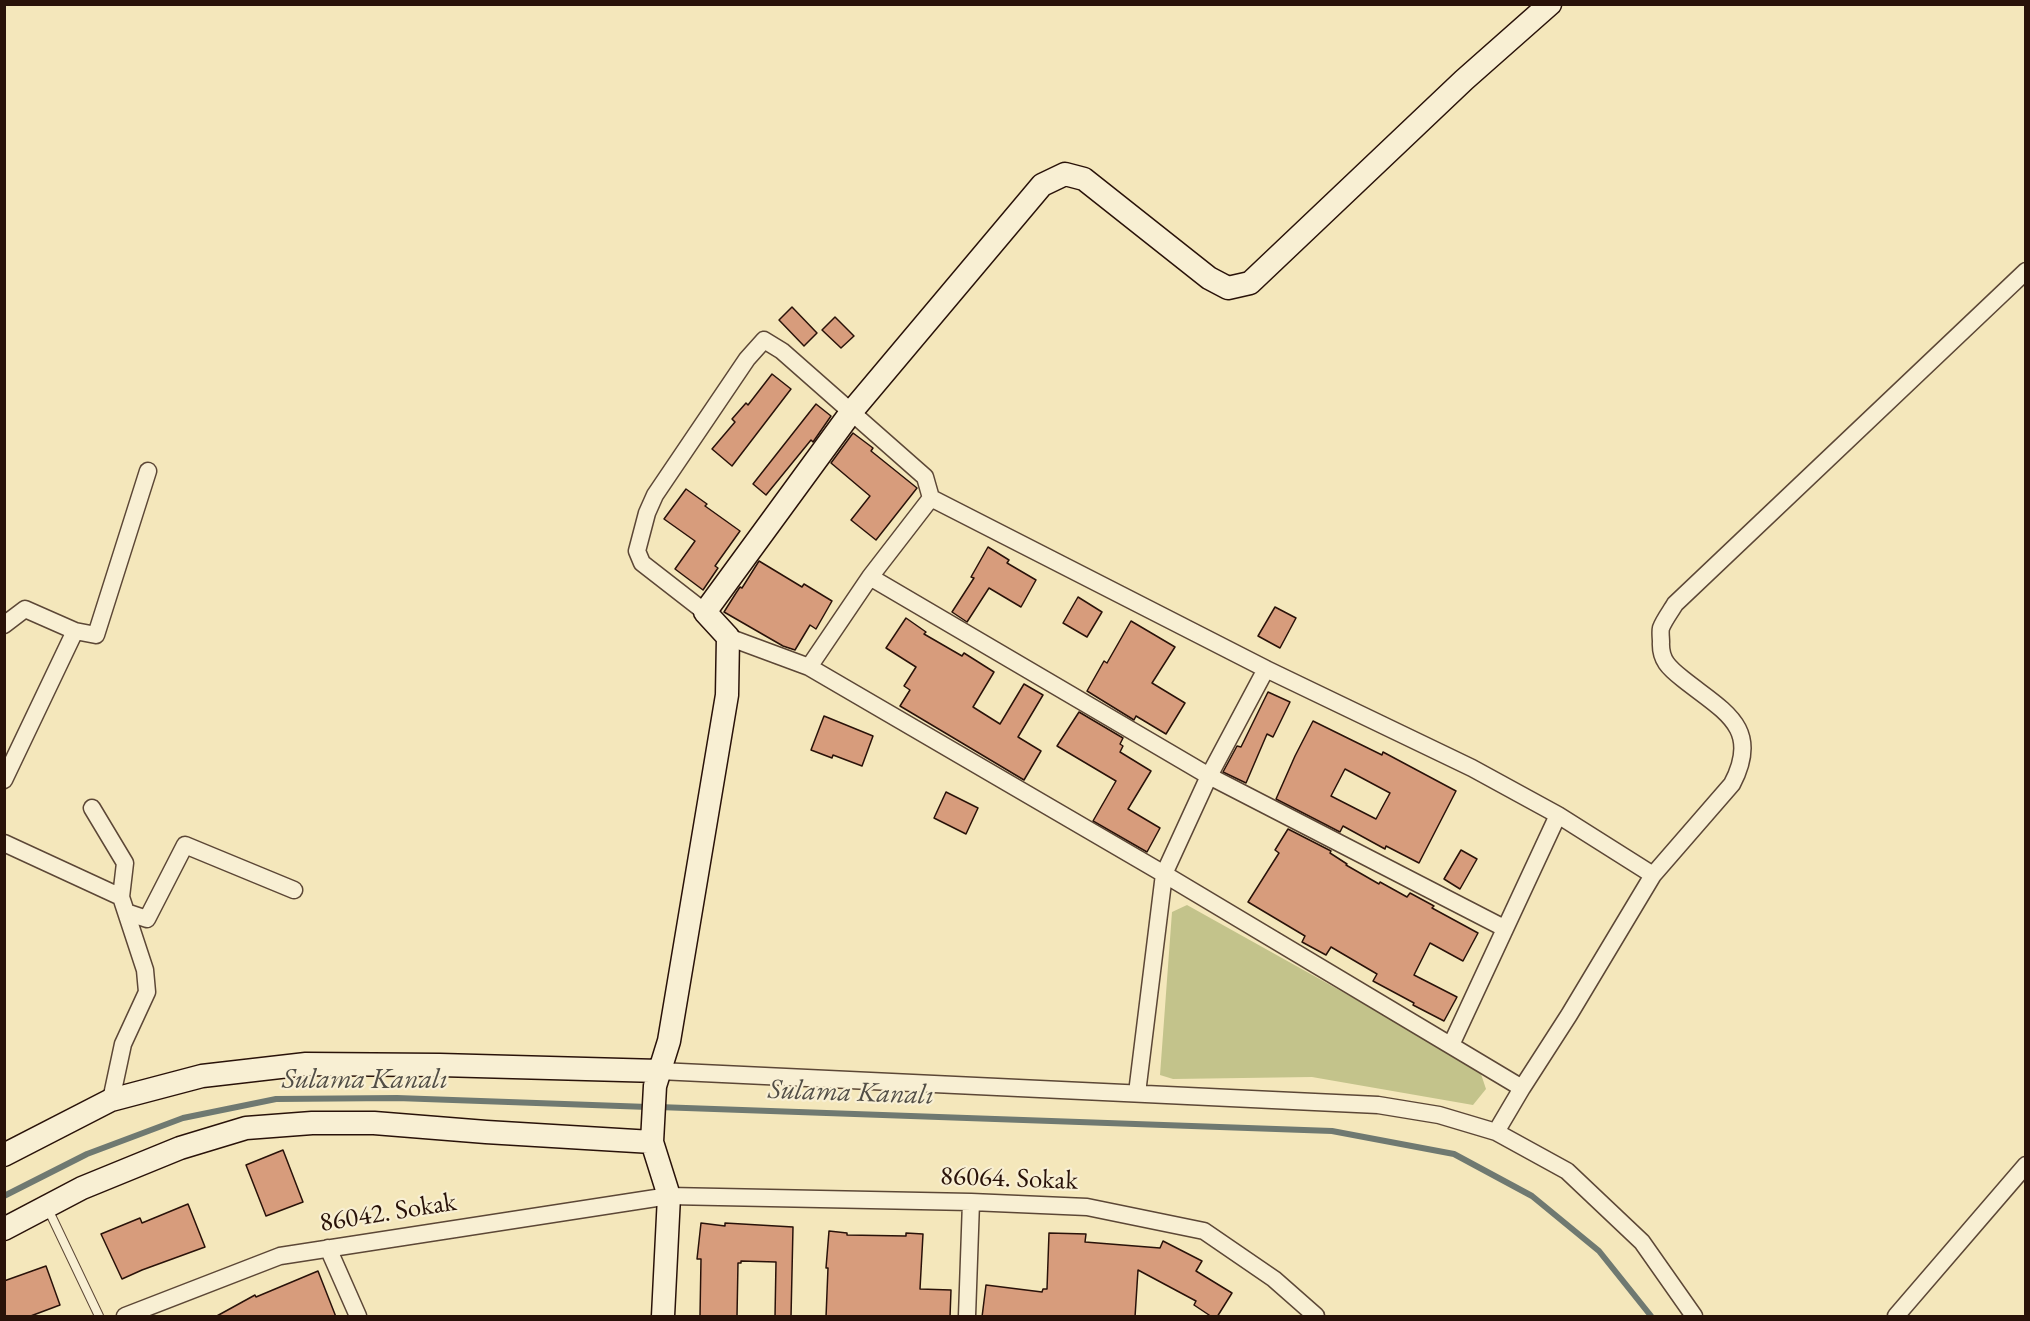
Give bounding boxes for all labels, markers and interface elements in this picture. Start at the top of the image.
water label: Sulama Kanalı [282,1063,448,1097]
water label: Sulama Kanalı [767,1073,935,1113]
street label: 86064. Sokak [939,1160,1079,1198]
street label: 86042. Sokak [317,1186,459,1240]

